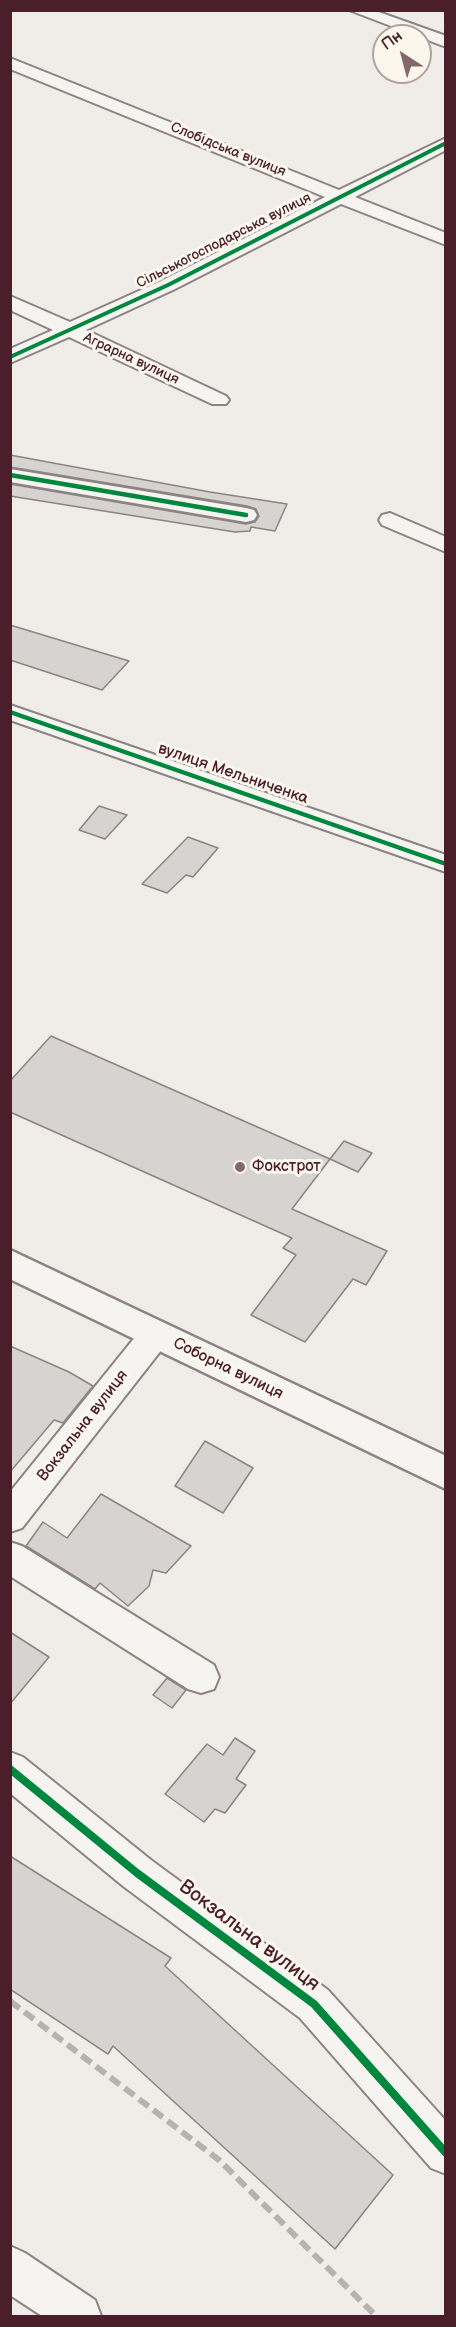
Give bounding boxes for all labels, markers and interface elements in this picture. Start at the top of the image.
north arrow [372,24,432,84]
text: Пн [378,27,407,55]
street label: Слобідська вулиця [168,119,288,181]
street label: Сільськогосподарська вулиця [134,190,314,292]
street label: Аграрна вулиця [81,330,181,388]
street label: вулиця Мельниченка [155,739,311,809]
place label: Фокстрот [252,1157,321,1177]
marker: Фокстрот [233,1160,247,1174]
street label: Соборна вулиця [170,1334,286,1404]
street label: Вокзальна вулиця [34,1366,132,1486]
street label: Вокзальна вулиця [174,1875,324,1997]

